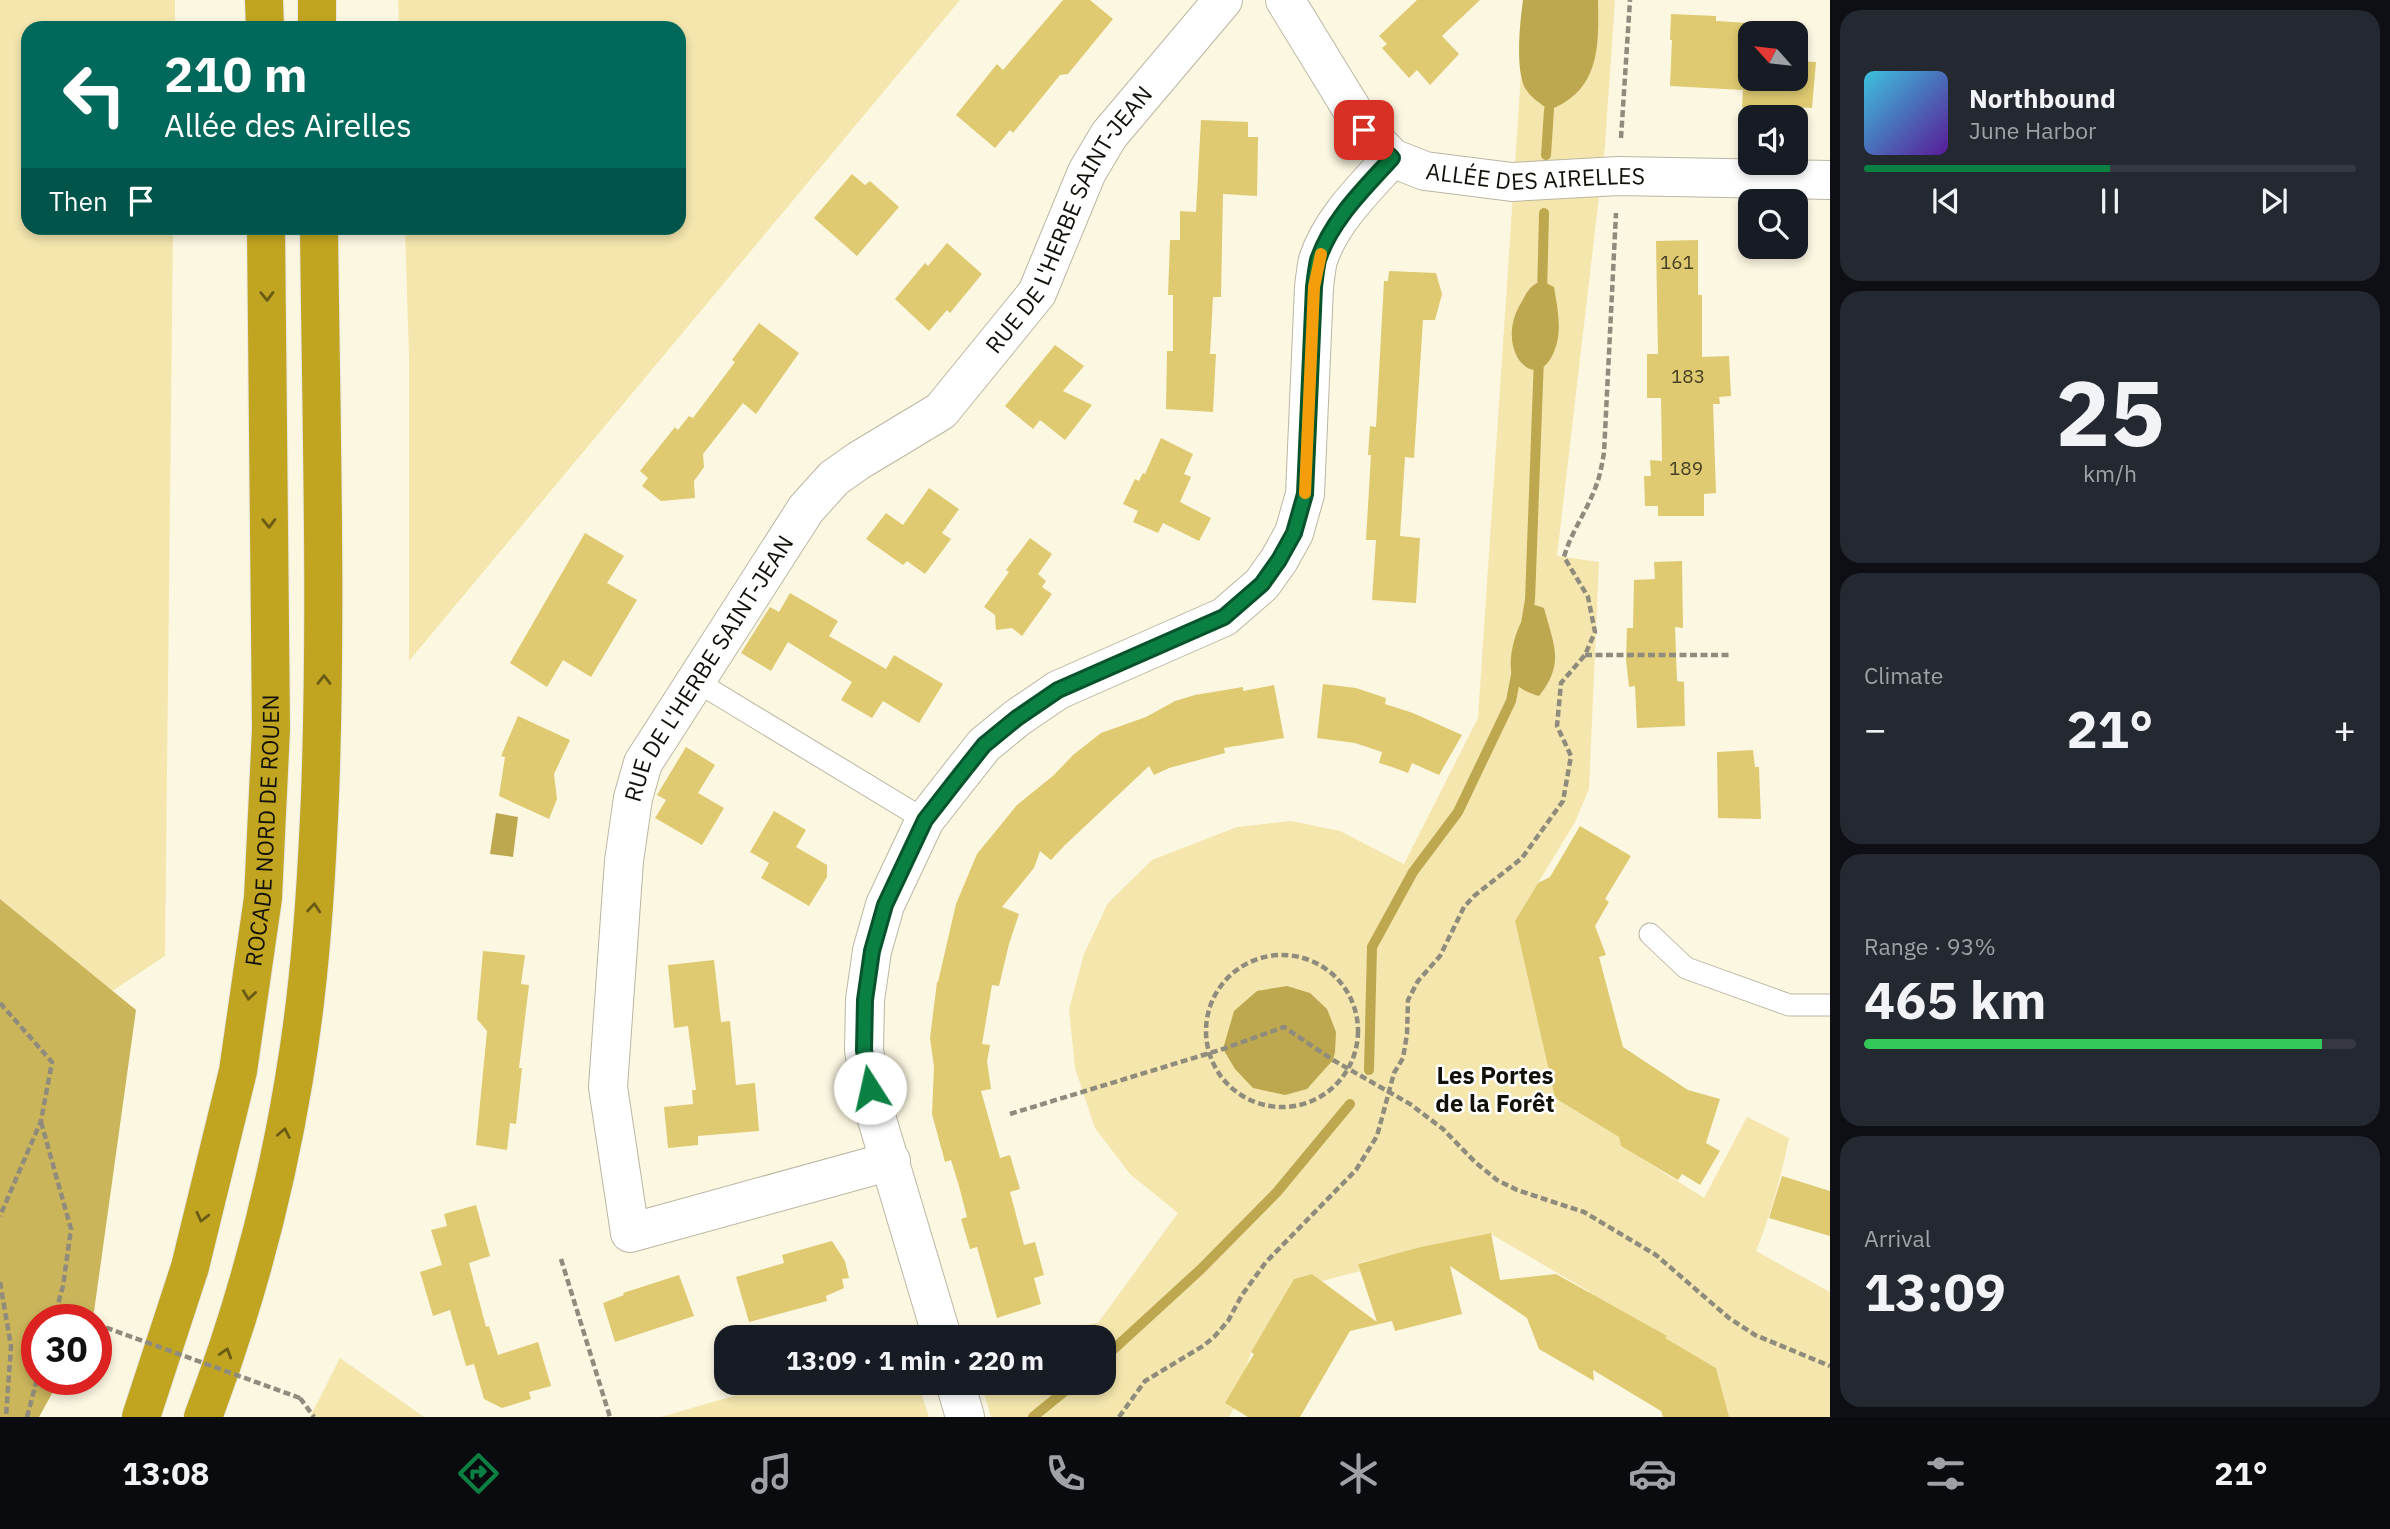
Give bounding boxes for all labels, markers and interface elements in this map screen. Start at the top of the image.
north arrow [1738,21,1808,91]
map controls [1738,21,1808,259]
text: 210 m [164,42,308,105]
icon: left [49,49,140,140]
street label: RUE DE L'HERBE SAINT-JEAN [978,79,1158,359]
text: Northbound [1969,81,2116,115]
pin [1334,100,1394,160]
text: Allée des Airelles [164,104,412,146]
button: sound [1738,105,1808,175]
icon: arrive [1345,111,1383,149]
text: June Harbor [1969,115,2097,145]
street label: ALLÉE DES AIRELLES [1424,155,1645,196]
icon: arrive [122,182,160,220]
icon: previous [1927,182,1965,220]
icon: pause [2091,182,2129,220]
icon: next [2255,182,2293,220]
text: Then [49,184,108,218]
button: search [1738,189,1808,259]
house number: 161 [1660,250,1694,274]
one-way arrow [259,291,275,301]
text: 25 [2055,353,2165,471]
house number: 183 [1671,364,1705,388]
house number: 189 [1669,456,1703,480]
text: km/h [2083,458,2137,488]
one-way arrow [261,518,277,529]
street label: RUE DE L'HERBE SAINT-JEAN [617,529,799,805]
text: Climate [1864,660,1943,690]
one-way arrow [316,675,332,685]
street label: ROCADE NORD DE ROUEN [237,694,285,968]
text: 21° [2067,695,2153,762]
text: − [1864,704,1887,753]
text: + [2333,704,2356,753]
one-way arrow [306,902,321,913]
text: Range · 93% [1864,931,1996,961]
text: 465 km [1864,966,2046,1033]
one-way arrow [242,989,257,1000]
position arrow [833,1051,907,1125]
district label: Les Portes de la Forêt [1435,1059,1555,1119]
one-way arrow [276,1127,291,1139]
one-way arrow [196,1211,210,1223]
text: Arrival [1864,1223,1931,1253]
text: 13:09 [1864,1258,2006,1325]
speed limit sign: 30 [21,1304,112,1395]
text: 13:09 · 1 min · 220 m [786,1343,1044,1377]
one-way arrow [217,1347,232,1359]
icon: directions [454,1449,503,1498]
icon: music [747,1449,796,1498]
icon: phone [1041,1449,1090,1498]
icon: climate [1334,1449,1383,1498]
icon: car [1628,1449,1677,1498]
icon: filters [1921,1449,1970,1498]
text: 13:08 [122,1452,210,1494]
text: 21° [2214,1452,2268,1494]

